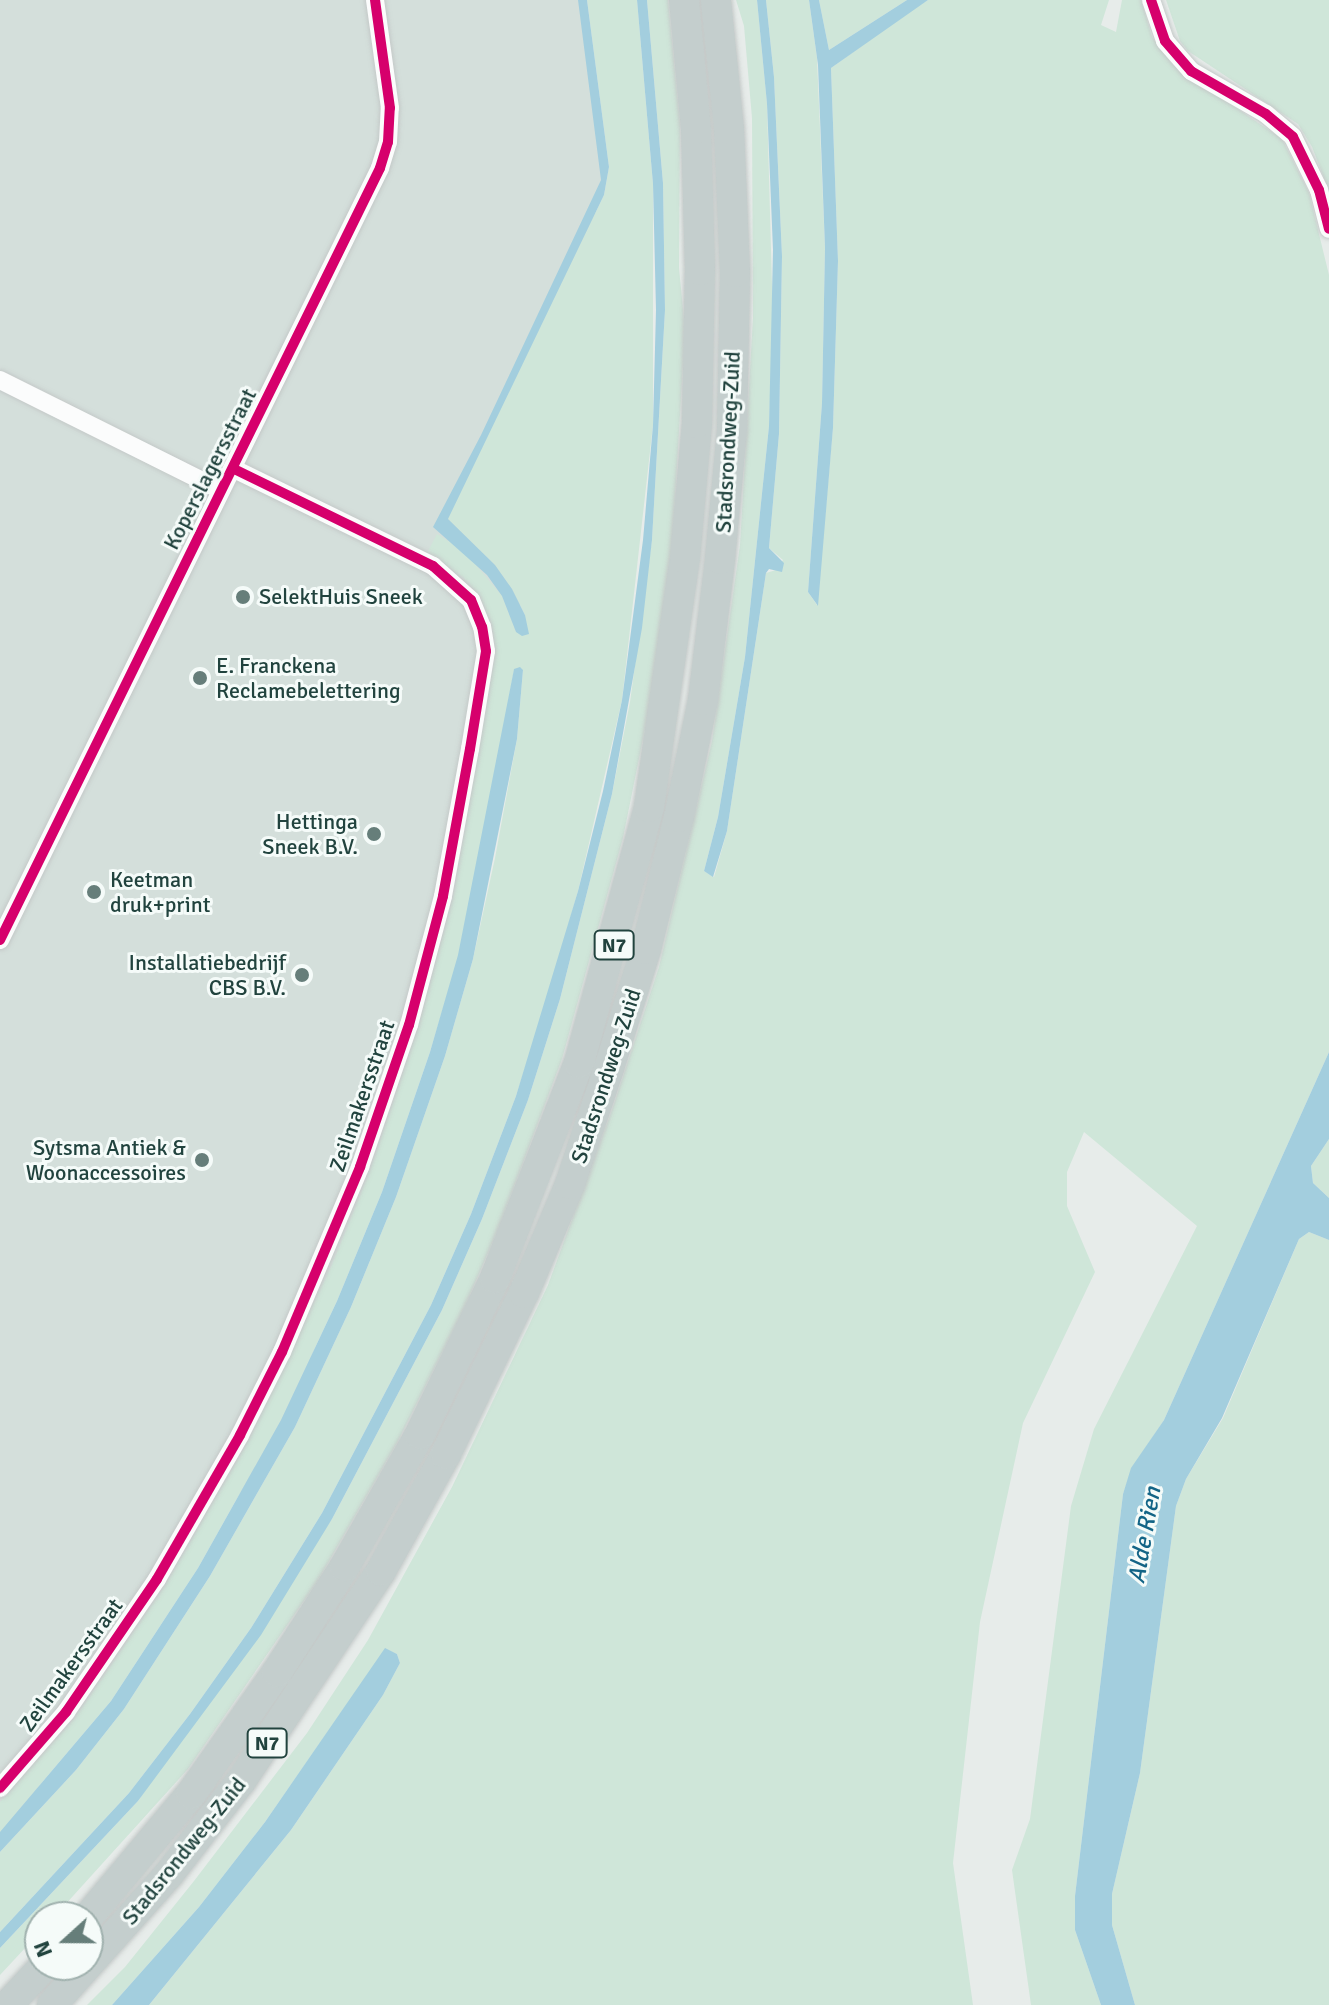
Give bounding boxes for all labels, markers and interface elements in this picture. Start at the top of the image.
street label: Stadsrondweg-Zuid [710,350,746,534]
street label: Koperslagersstraat [158,384,262,554]
place label: SelektHuis Sneek [259,584,423,610]
marker: SelektHuis Sneek [234,588,252,606]
place label: E. Franckena Reclamebelettering [216,652,401,704]
marker: E. Franckena Reclamebelettering [191,669,209,687]
place label: Hettinga Sneek B.V. [262,808,358,860]
marker: Hettinga Sneek B.V. [365,825,383,843]
place label: Keetman druk+print [110,866,211,918]
marker: Keetman druk+print [85,883,103,901]
road number: N7 [592,929,636,961]
place label: Installatiebedrijf CBS B.V. [128,949,286,1000]
marker: Installatiebedrijf CBS B.V. [293,966,311,984]
street label: Stadsrondweg-Zuid [565,985,647,1167]
street label: Zeilmakersstraat [324,1017,400,1175]
place label: Sytsma Antiek & Woonaccessoires [26,1134,186,1186]
marker: Sytsma Antiek & Woonaccessoires [193,1151,211,1169]
water label: Alde Rien [1122,1485,1168,1585]
street label: Zeilmakersstraat [14,1593,128,1737]
road number: N7 [245,1727,289,1759]
street label: Stadsrondweg-Zuid [116,1772,252,1930]
north arrow [24,1901,104,1981]
text: N [28,1937,58,1961]

